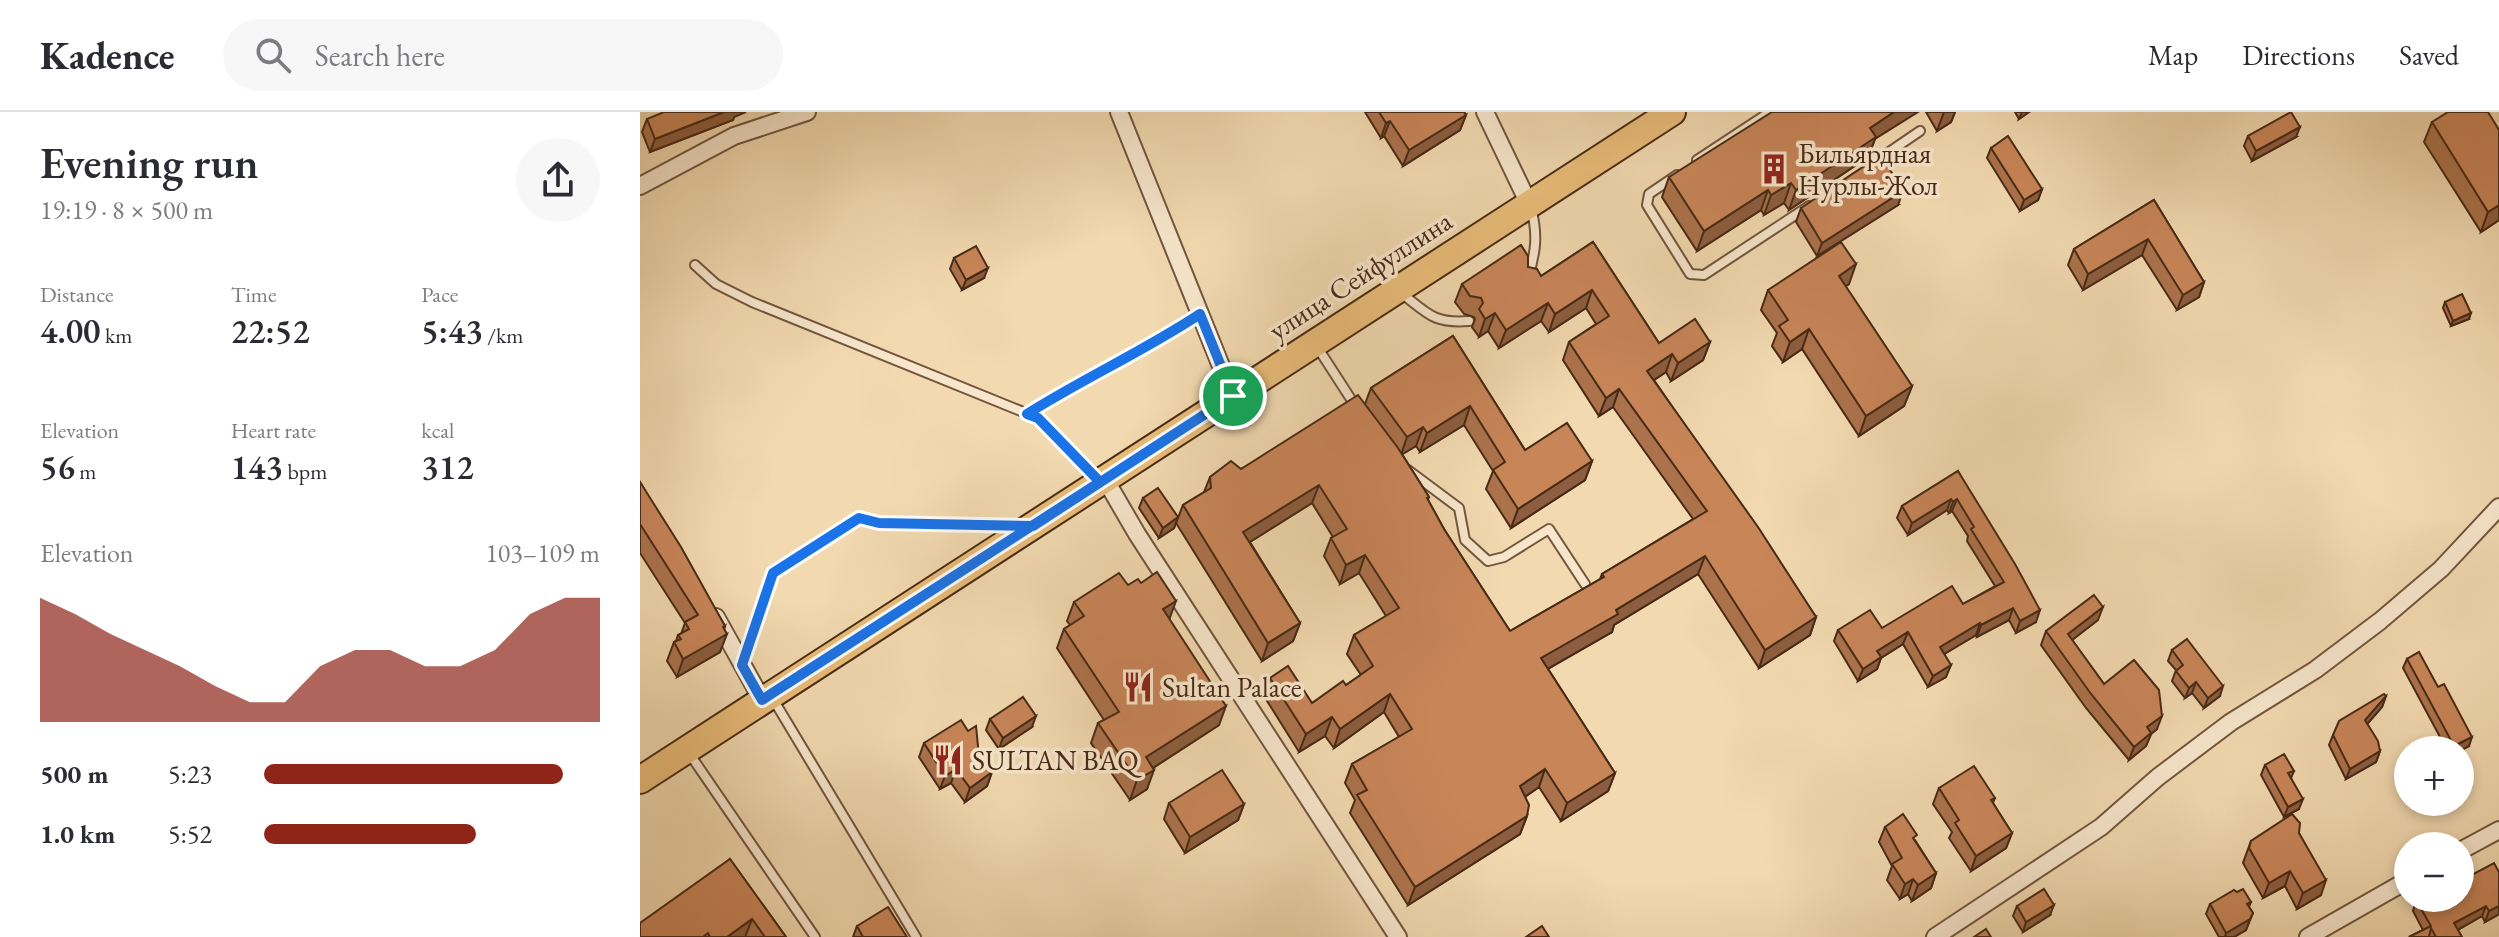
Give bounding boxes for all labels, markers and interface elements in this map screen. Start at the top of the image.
search box [223,19,783,91]
text: Kadence [40,31,175,80]
icon: search [251,33,295,77]
text: Search here [315,36,445,75]
text: Map [2148,37,2198,73]
text: Directions [2242,37,2355,73]
text: Saved [2399,37,2459,73]
text: Evening run [40,134,259,191]
place label: Бильярдная Нурлы-Жол [1798,135,1938,203]
button: share [516,138,600,222]
building icon: Бильярдная Нурлы-Жол [1757,152,1791,186]
text: 19:19 · 8 × 500 m [40,193,213,227]
street label: улица Сейфуллина [1262,202,1459,348]
text: Distance [40,280,113,309]
text: Time [231,280,276,309]
text: Pace [421,280,458,309]
text: 4.00 [40,309,101,353]
text: 22:52 [231,309,310,353]
text: 5:43 [421,309,483,353]
text: km [101,321,132,350]
text: /km [483,321,524,350]
pin [1199,362,1267,430]
icon: arrive [1211,374,1255,418]
text: Elevation [40,416,119,445]
text: Heart rate [231,416,316,445]
text: kcal [421,416,454,445]
text: 56 [40,445,75,489]
text: 143 [231,445,283,489]
text: 312 [421,445,474,489]
text: m [75,457,96,486]
text: bpm [283,457,327,486]
text: Elevation [40,536,134,570]
text: 103–109 m [485,536,600,570]
place label: Sultan Palace [1162,669,1302,705]
restaurant icon: Sultan Palace [1121,670,1155,704]
map controls [2394,736,2474,912]
button: + [2394,736,2474,816]
place label: SULTAN BAQ [972,742,1142,778]
restaurant icon: SULTAN BAQ [931,743,965,777]
text: 500 m [40,757,108,791]
text: 5:23 [168,757,212,791]
text: 1.0 km [40,817,115,851]
text: 5:52 [168,817,212,851]
button: − [2394,832,2474,912]

